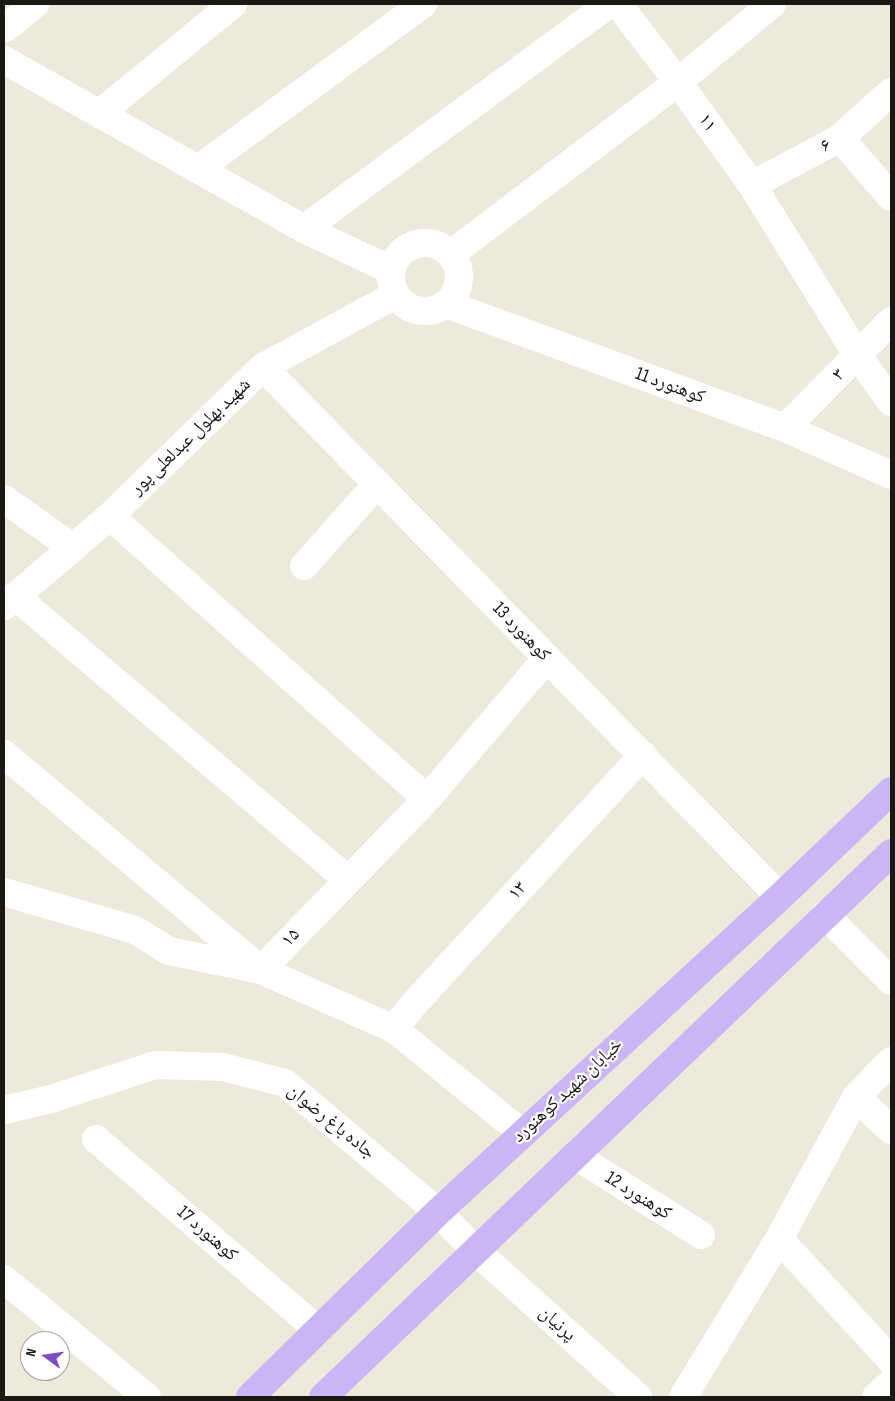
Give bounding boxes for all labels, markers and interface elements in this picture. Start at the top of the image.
street label: ۱۱ [693,109,721,137]
street label: ۶ [817,134,835,158]
street label: کوهنورد 11 [632,363,708,409]
street label: ۳ [828,364,850,386]
street label: شهید بهلول عبدلعلی پور [126,374,256,500]
street label: کوهنورد 13 [487,598,555,666]
street label: ۱۳ [504,877,532,905]
street label: ۱۵ [277,924,305,952]
street label: خیابان شهید کوهنورد [508,1034,628,1148]
street label: جاده باغ رضوان [282,1080,380,1164]
street label: کوهنورد 12 [601,1167,675,1225]
street label: کوهنورد 17 [172,1201,242,1267]
street label: پرنیان [534,1301,580,1347]
north arrow [20,1331,70,1381]
text: N [22,1347,40,1358]

